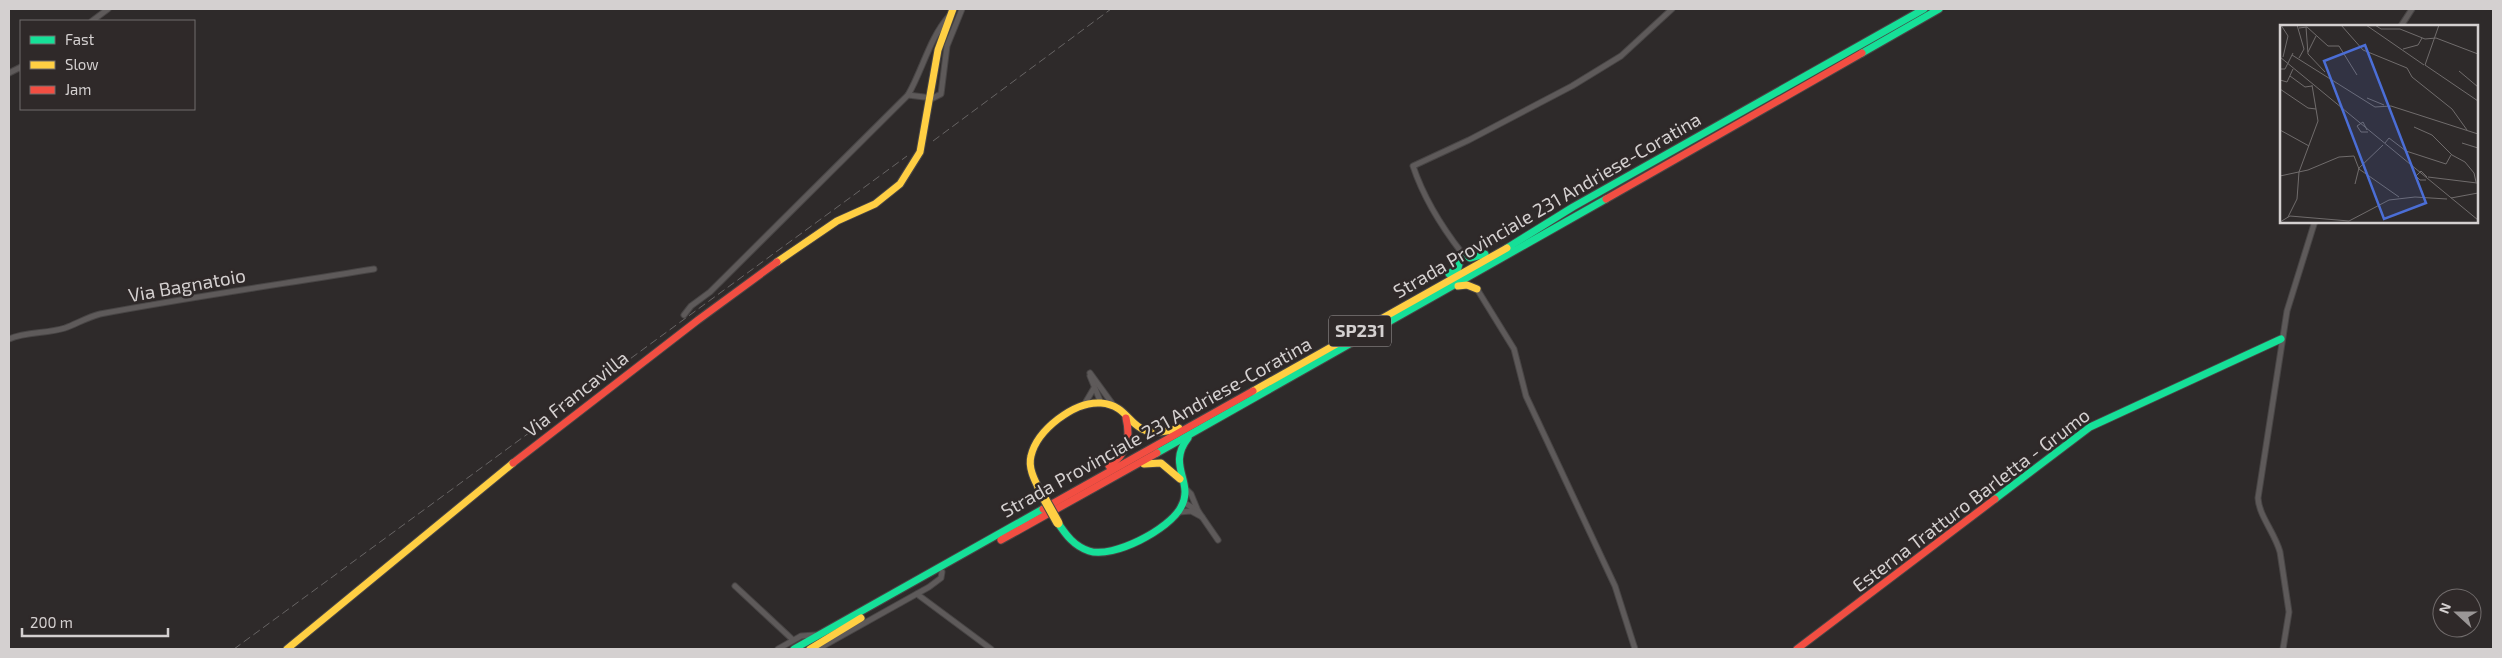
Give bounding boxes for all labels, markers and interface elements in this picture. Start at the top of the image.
legend [20,20,195,110]
inset map [2280,25,2477,222]
text: Fast [65,30,95,48]
text: Slow [65,55,99,73]
text: Jam [65,80,91,98]
street label: Strada Provinciale 231 Andriese-Coratina [1389,107,1705,302]
street label: Via Bagnatoio [126,263,247,306]
road number: SP231 [1329,316,1391,346]
street label: Strada Provinciale 231 Andriese-Coratina [997,331,1315,522]
street label: Via Francavilla [519,346,632,442]
street label: Esterna Tratturo Barletta - Grumo [1848,403,2094,596]
north arrow [2432,588,2482,638]
text: N [2435,600,2454,616]
scale bar [22,606,169,638]
text: 200 m [30,613,73,631]

